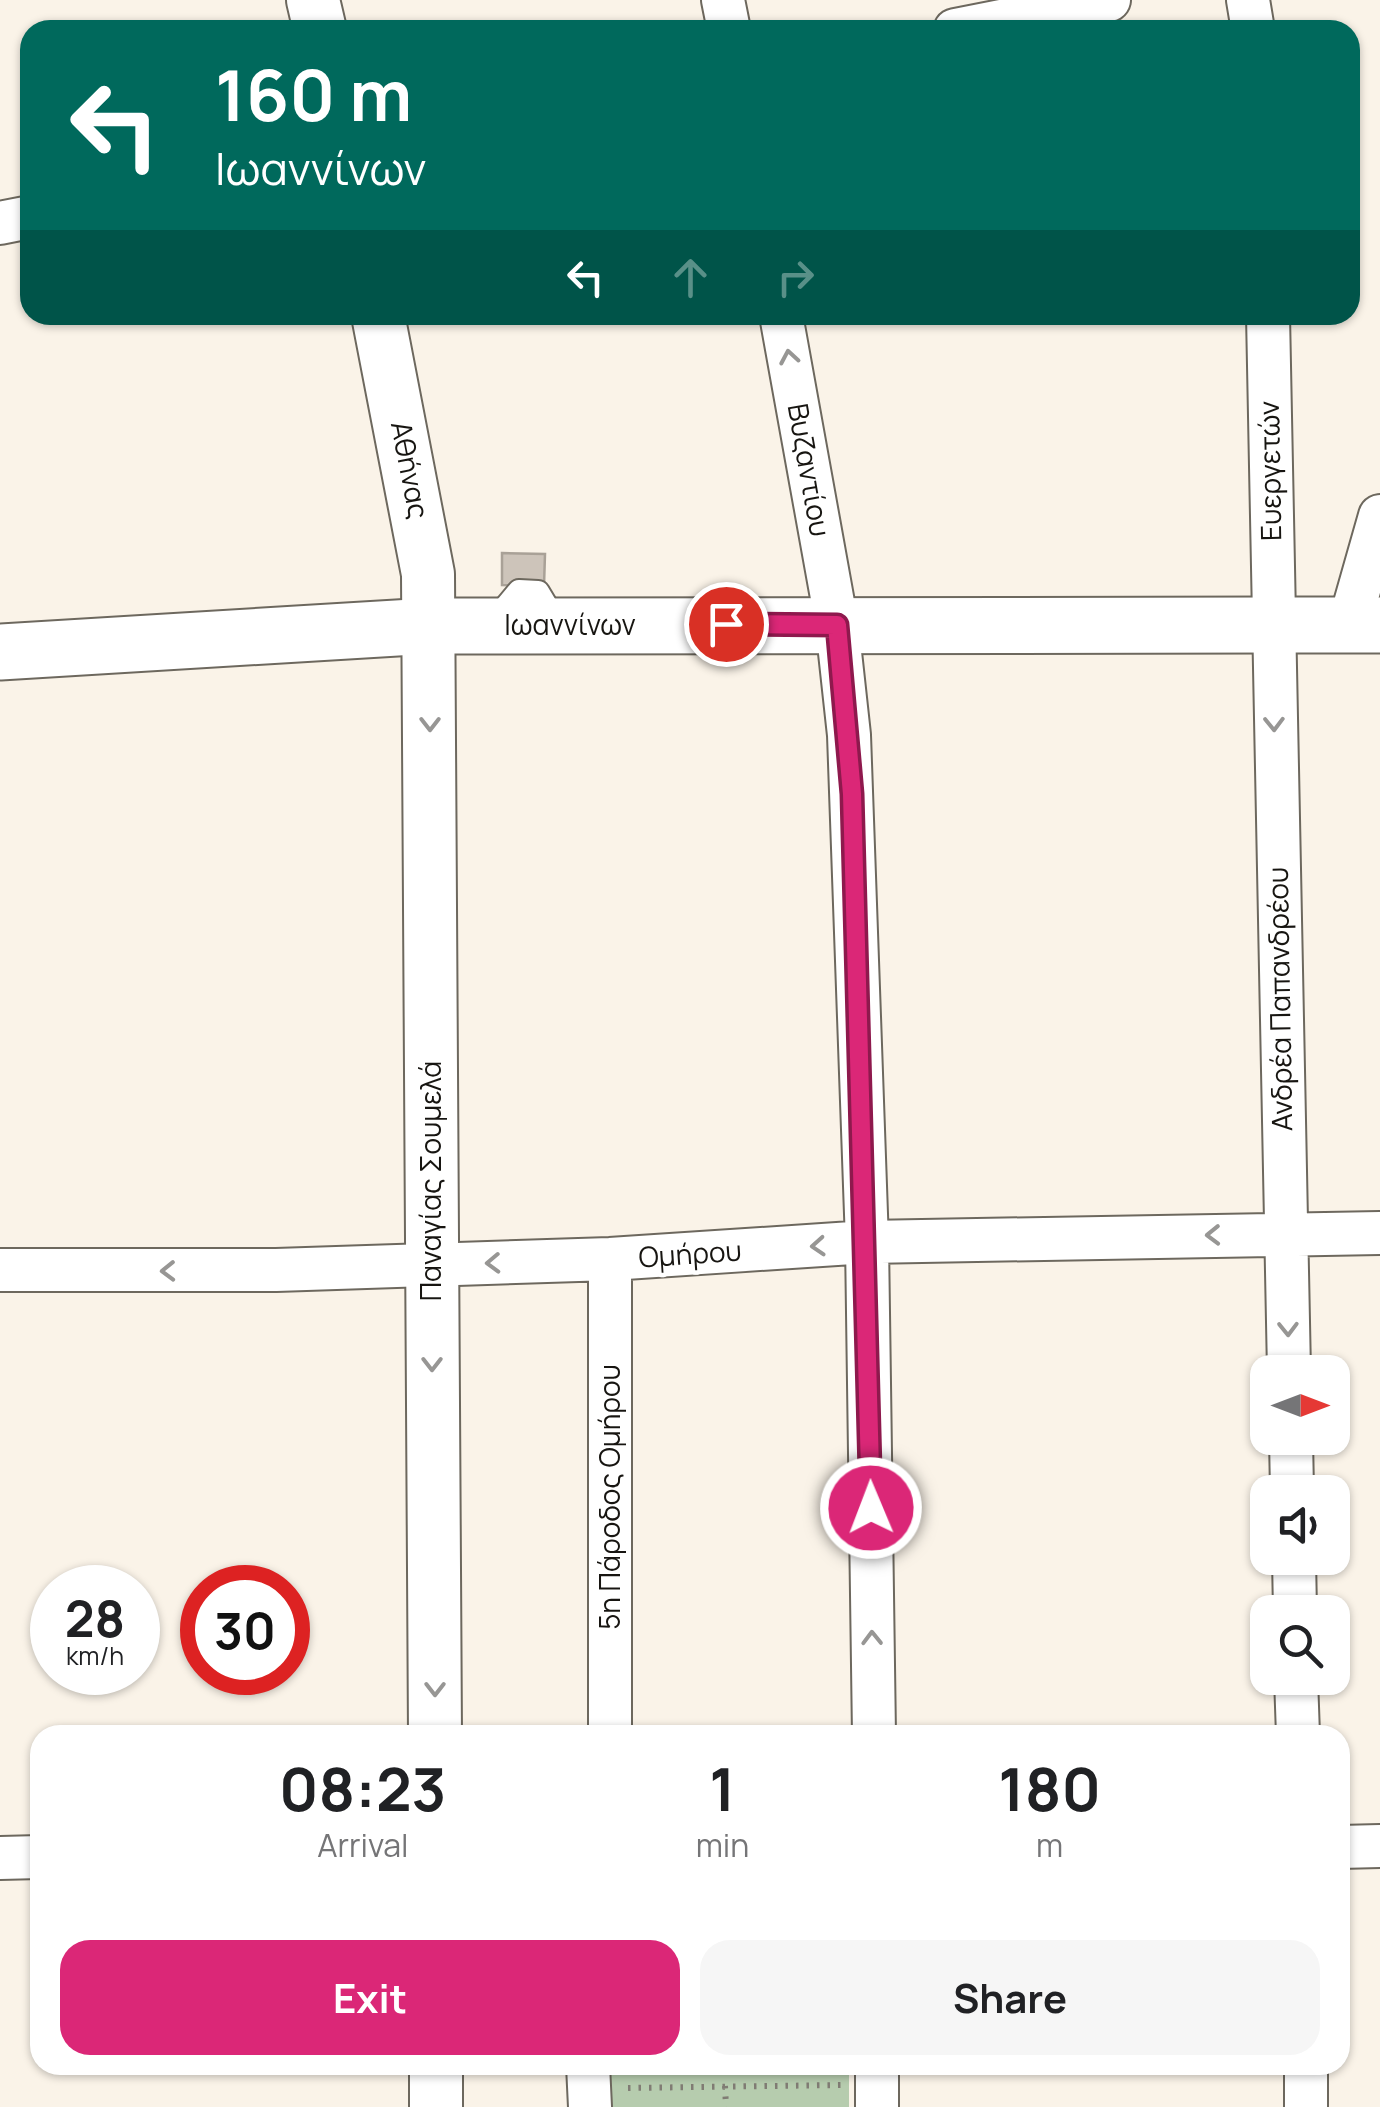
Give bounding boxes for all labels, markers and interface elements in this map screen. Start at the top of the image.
text: 160 m [215,46,412,142]
icon: left [50,60,180,190]
text: Ιωαννίνων [215,137,426,199]
icon: left [558,250,613,305]
icon: ahead [663,250,718,305]
icon: right [768,250,823,305]
one-way arrow [779,348,800,365]
street label: Βυζαντίου [780,400,840,539]
street label: Ευεργετών [1249,401,1289,541]
street label: Αθήνας [383,418,439,522]
pin [684,582,769,667]
icon: arrive [699,597,754,652]
street label: Ιωαννίνων [504,605,636,643]
one-way arrow [419,716,441,732]
one-way arrow [1263,716,1284,732]
street label: Ανδρέα Παπανδρέου [1258,866,1300,1132]
street label: Παναγίας Σουμελά [411,1061,449,1301]
one-way arrow [1204,1225,1220,1246]
street label: Ομήρου [637,1230,743,1276]
one-way arrow [809,1235,825,1256]
one-way arrow [485,1252,501,1273]
one-way arrow [160,1261,176,1282]
one-way arrow [1277,1322,1299,1337]
north arrow [1250,1355,1350,1455]
map controls [1250,1355,1350,1695]
one-way arrow [421,1356,443,1372]
street label: 5η Πάροδος Ομήρου [590,1364,628,1630]
position arrow [819,1456,923,1560]
button: sound [1250,1475,1350,1575]
speed limit sign: 30 [180,1565,310,1695]
text: 28 [65,1584,125,1652]
button: search [1250,1595,1350,1695]
one-way arrow [862,1629,883,1645]
text: km/h [66,1638,124,1673]
one-way arrow [424,1681,445,1697]
text: 08:23 [279,1747,447,1829]
text: 1 [709,1747,736,1829]
text: 180 [998,1747,1101,1829]
text: Arrival [317,1823,409,1867]
text: min [696,1823,749,1867]
text: m [1036,1823,1063,1867]
button: Exit [60,1940,680,2055]
button: Share [700,1940,1320,2055]

